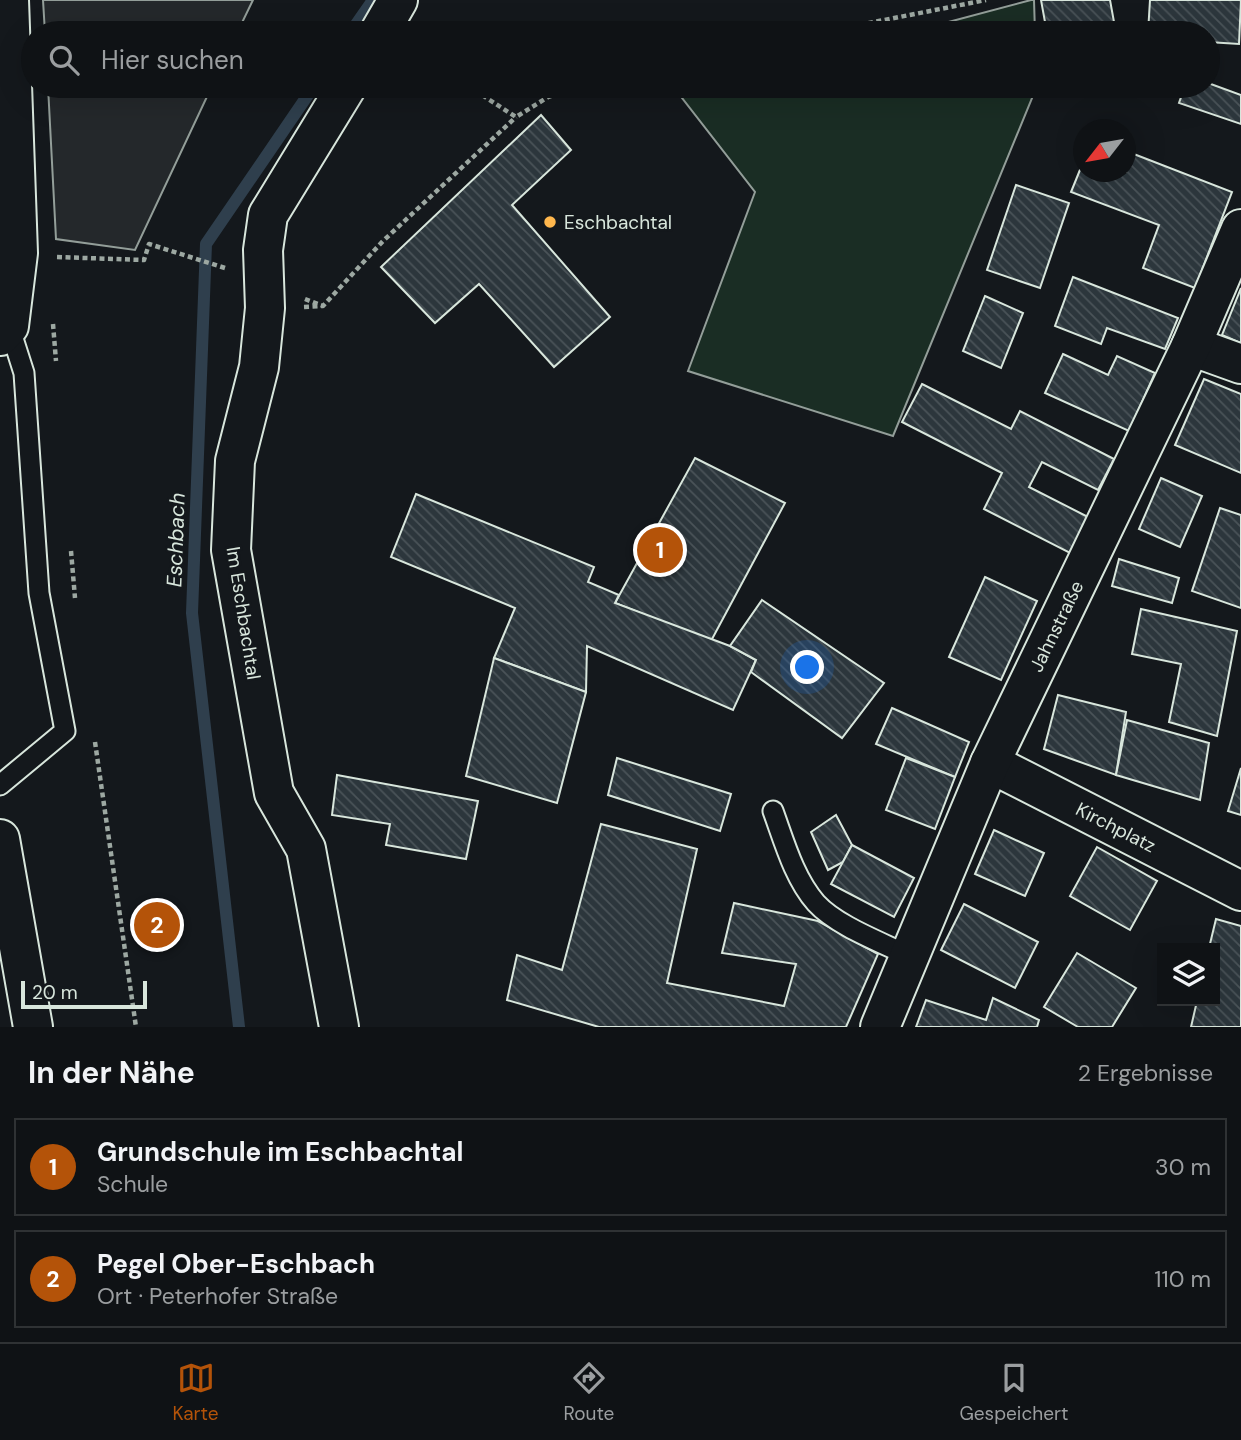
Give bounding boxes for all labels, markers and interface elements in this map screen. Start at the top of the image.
search box [21,21,1220,98]
icon: search [45,41,83,79]
text: Hier suchen [101,43,244,77]
north arrow [1073,119,1136,182]
place label: Eschbachtal [564,210,672,235]
marker: Eschbachtal [542,214,558,230]
water label: Eschbach [160,492,192,588]
pin: 1 [637,524,683,576]
street label: Im Eschbachtal [221,545,266,681]
street label: Jahnstraße [1024,576,1089,676]
your location [790,650,824,684]
street label: Kirchplatz [1072,797,1160,858]
pin: 2 [134,899,180,951]
map controls [1157,943,1220,1006]
button: layers [1157,943,1220,1006]
scale bar [21,978,147,1010]
text: 20 m [32,980,78,1005]
text: In der Nähe [28,1053,195,1092]
text: 2 Ergebnisse [1078,1058,1213,1088]
text: Grundschule im Eschbachtal [97,1135,463,1169]
text: 1 [49,1152,57,1182]
text: 30 m [1155,1152,1211,1182]
text: Schule [97,1169,168,1199]
text: Pegel Ober-Eschbach [97,1247,375,1281]
text: 2 [46,1264,60,1294]
text: 110 m [1154,1264,1211,1294]
text: Ort · Peterhofer Straße [97,1281,338,1311]
tab: Karte [173,1359,219,1426]
tab: Route [564,1359,614,1426]
tab: Gespeichert [959,1359,1068,1426]

